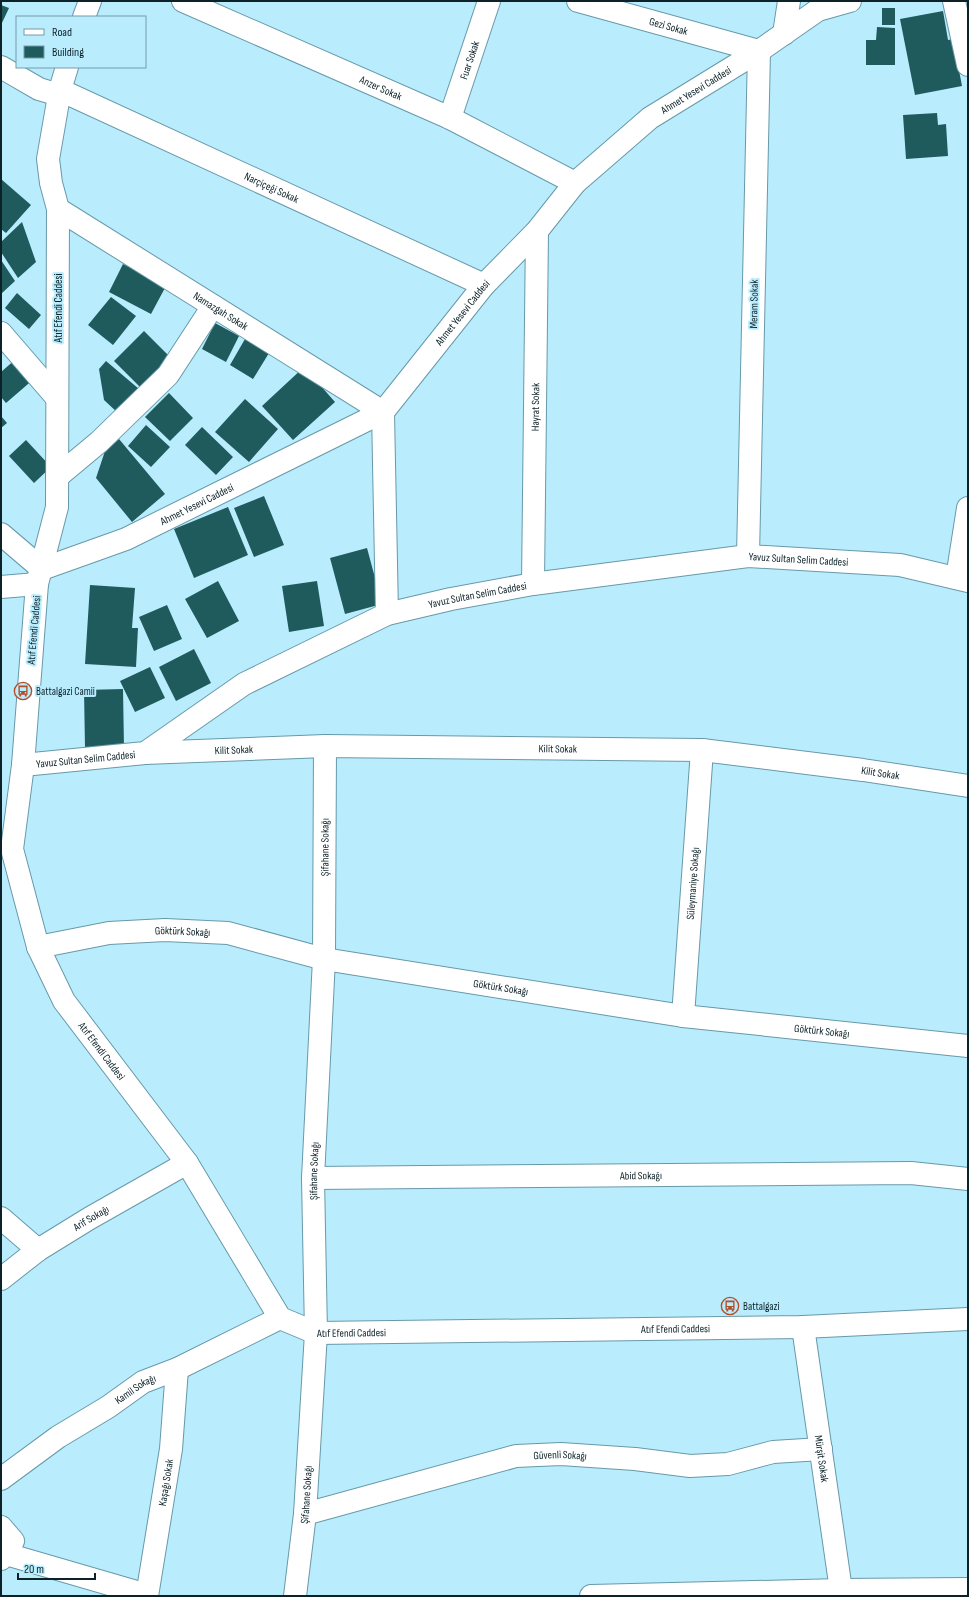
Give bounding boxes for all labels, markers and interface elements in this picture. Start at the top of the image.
street label: Gezi Sokak [648,14,690,38]
legend [16,16,146,68]
text: Road [52,25,72,40]
street label: Fuar Sokak [457,38,482,81]
text: Building [52,45,84,60]
street label: Ahmet Yesevi Caddesi [658,63,733,117]
street label: Anzer Sokak [357,72,405,103]
street label: Narçiçeği Sokak [243,169,302,206]
street label: Atıf Efendi Caddesi [52,273,65,344]
street label: Ahmet Yesevi Caddesi [432,277,492,349]
street label: Meram Sokak [747,279,761,329]
street label: Namazgah Sokak [191,289,251,333]
street label: Hayrat Sokak [528,382,542,431]
street label: Ahmet Yesevi Caddesi [157,480,235,528]
street label: Yavuz Sultan Selim Caddesi [748,550,849,568]
street label: Yavuz Sultan Selim Caddesi [427,579,528,611]
street label: Atıf Efendi Caddesi [24,595,43,666]
bus stop icon: Battalgazi Camii [13,681,33,701]
place label: Battalgazi Camii [36,685,95,698]
street label: Kilit Sokak [214,742,254,757]
street label: Kilit Sokak [539,742,578,755]
street label: Yavuz Sultan Selim Caddesi [35,747,136,770]
street label: Kilit Sokak [860,763,901,782]
street label: Şifahane Sokağı [318,818,331,876]
street label: Süleymaniye Sokağı [683,847,702,920]
street label: Göktürk Sokağı [154,923,211,939]
street label: Göktürk Sokağı [472,976,529,998]
street label: Atıf Efendi Caddesi [75,1019,128,1082]
street label: Göktürk Sokağı [793,1021,850,1040]
street label: Şifahane Sokağı [306,1142,321,1200]
street label: Abid Sokağı [619,1169,662,1182]
street label: Arif Sokağı [70,1202,111,1234]
bus stop icon: Battalgazi [720,1296,740,1316]
place label: Battalgazi [743,1300,780,1313]
street label: Atıf Efendi Caddesi [640,1322,710,1336]
street label: Atıf Efendi Caddesi [316,1326,386,1340]
street label: Kamil Sokağı [112,1371,157,1407]
street label: Mürşit Sokak [812,1434,832,1484]
street label: Güvenli Sokağı [533,1448,587,1462]
street label: Kaşağı Sokak [155,1457,176,1507]
street label: Şifahane Sokağı [297,1465,314,1524]
scale bar [18,1555,95,1581]
text: 20 m [24,1562,44,1577]

